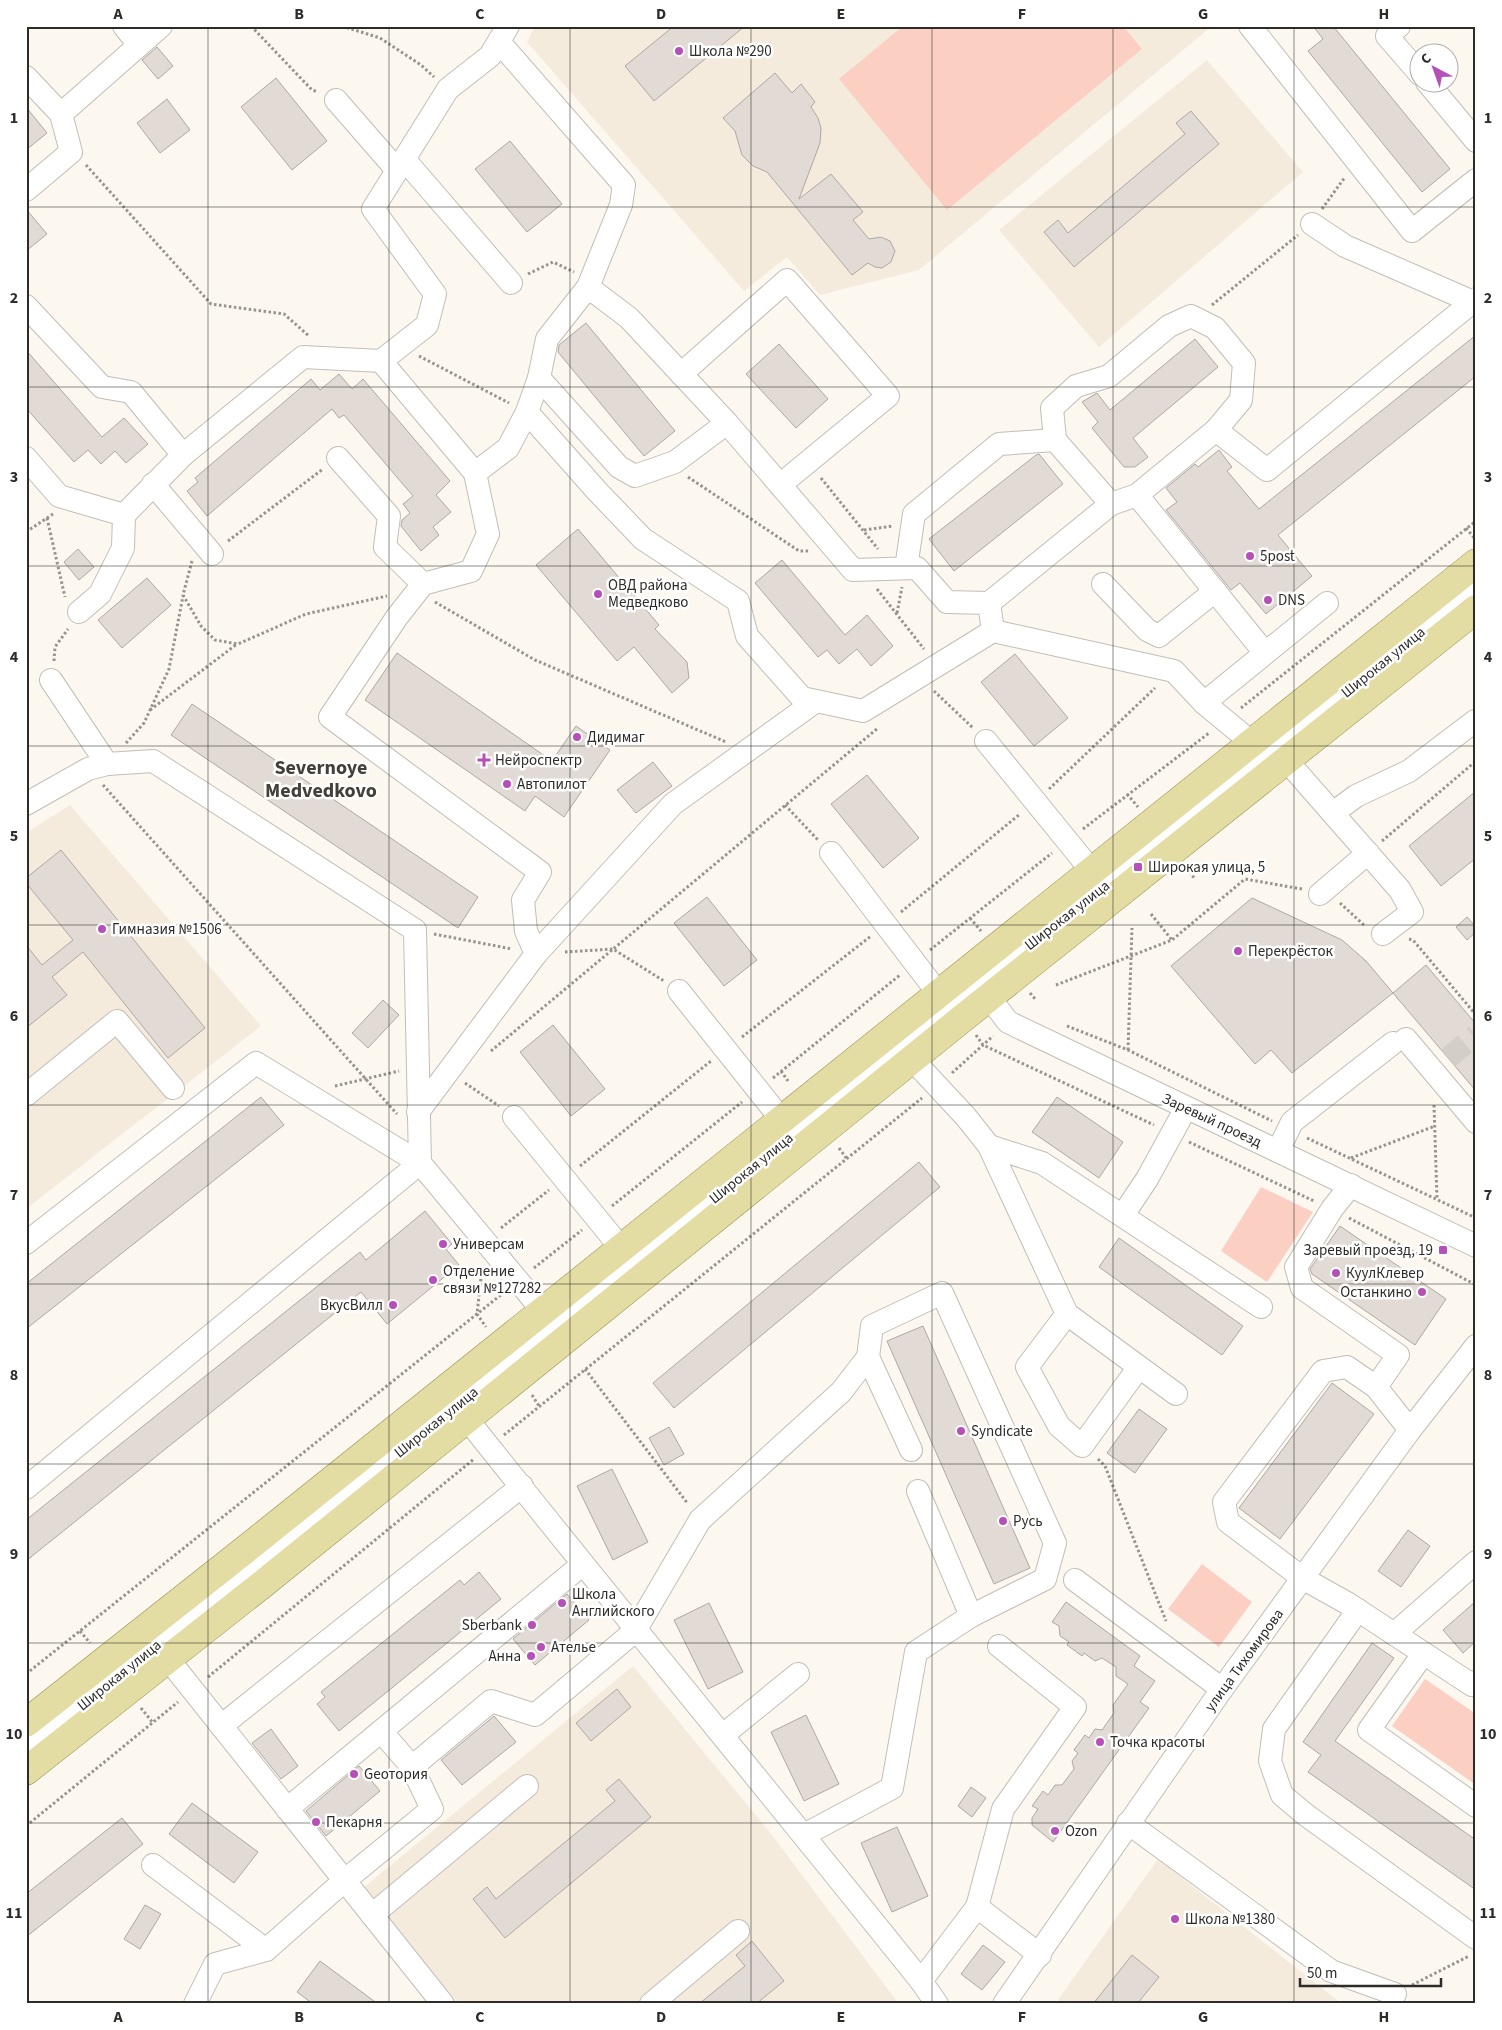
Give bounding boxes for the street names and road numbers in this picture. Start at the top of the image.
street label: Широкая улица [1337,622,1430,703]
street label: Широкая улица [1020,875,1114,955]
street label: Заревый проезд [1158,1088,1265,1153]
street label: Широкая улица [705,1128,798,1209]
street label: Широкая улица [390,1382,483,1463]
street label: улица Тихомирова [1200,1605,1289,1716]
street label: Широкая улица [73,1635,166,1716]

